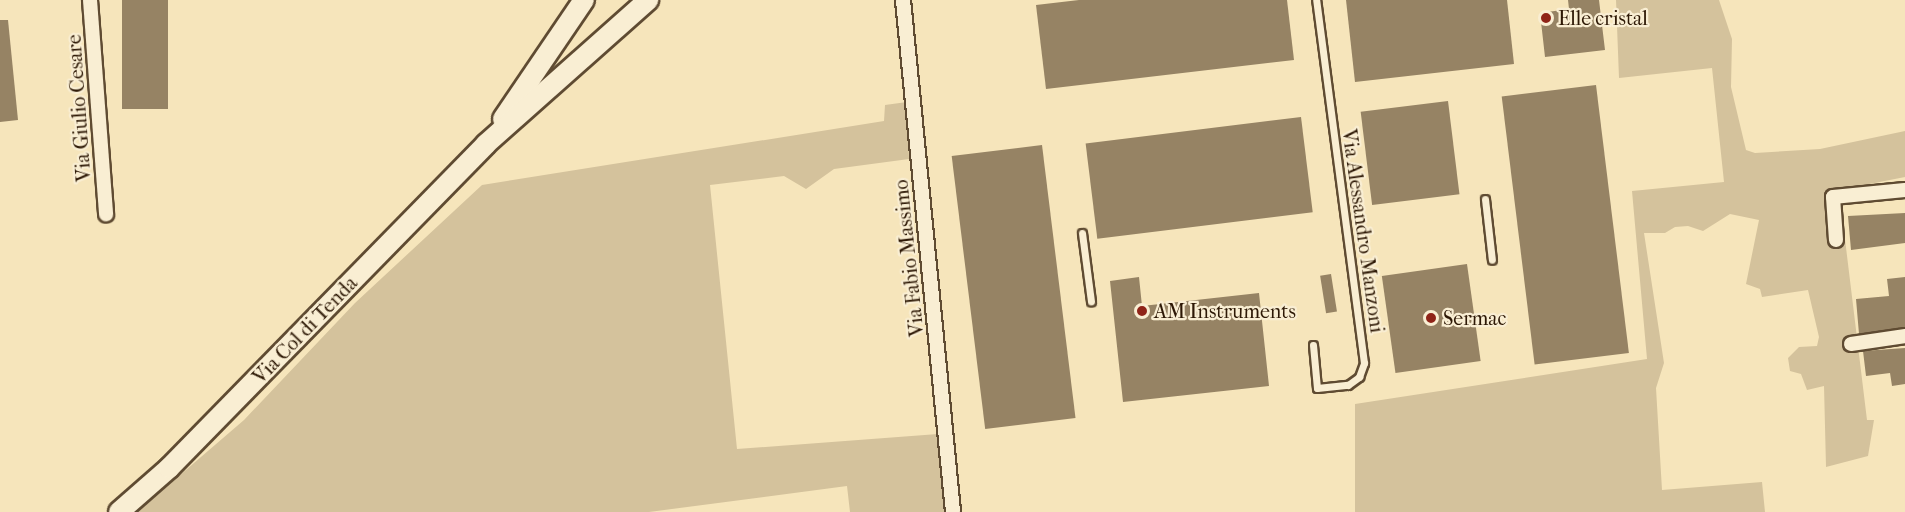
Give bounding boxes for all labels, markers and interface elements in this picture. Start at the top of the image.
place label: Elle cristal [1558,6,1648,30]
marker: Elle cristal [1539,11,1553,25]
street label: Via Giulio Cesare [62,34,96,182]
street label: Via Alessandro Manzoni [1337,128,1389,334]
street label: Via Fabio Massimo [889,178,929,338]
street label: Via Col di Tenda [248,271,362,389]
place label: AM Instruments [1154,299,1296,323]
marker: AM Instruments [1135,304,1149,318]
place label: Sermac [1443,306,1506,330]
marker: Sermac [1424,311,1438,325]

